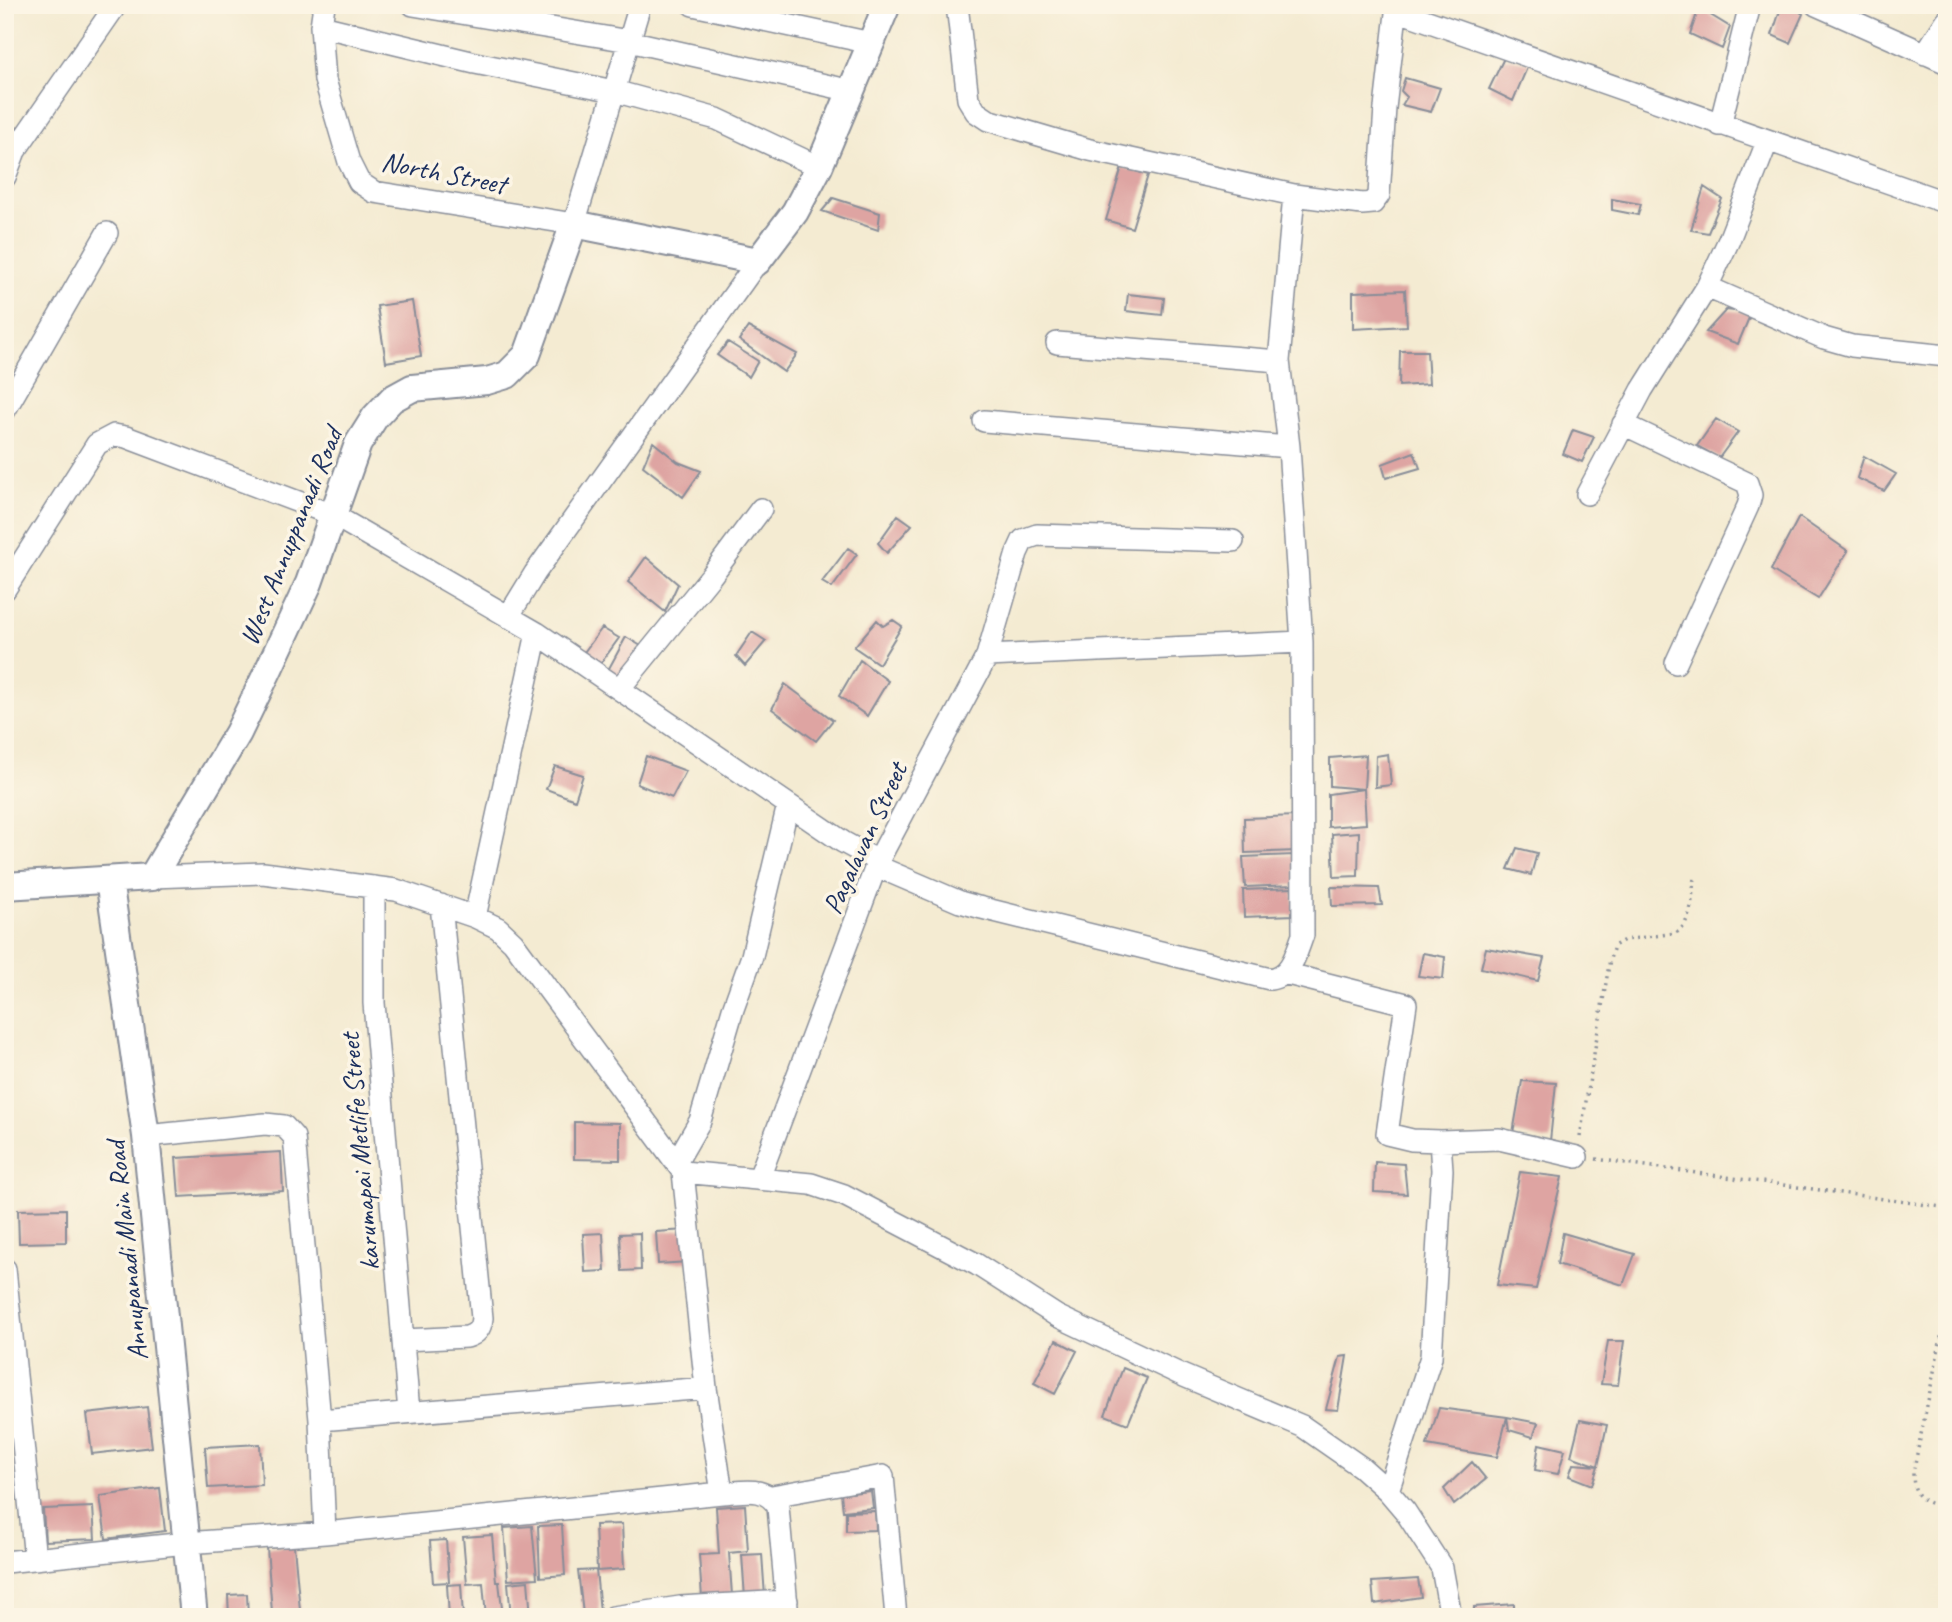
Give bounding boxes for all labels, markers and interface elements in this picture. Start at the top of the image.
street label: North Street [379,143,513,202]
street label: West Annuppanadi Road [231,419,351,650]
street label: Pagalavan Street [814,755,916,919]
street label: karumapai Metlife Street [331,1029,387,1272]
street label: Annupanadi Main Road [97,1136,155,1362]

